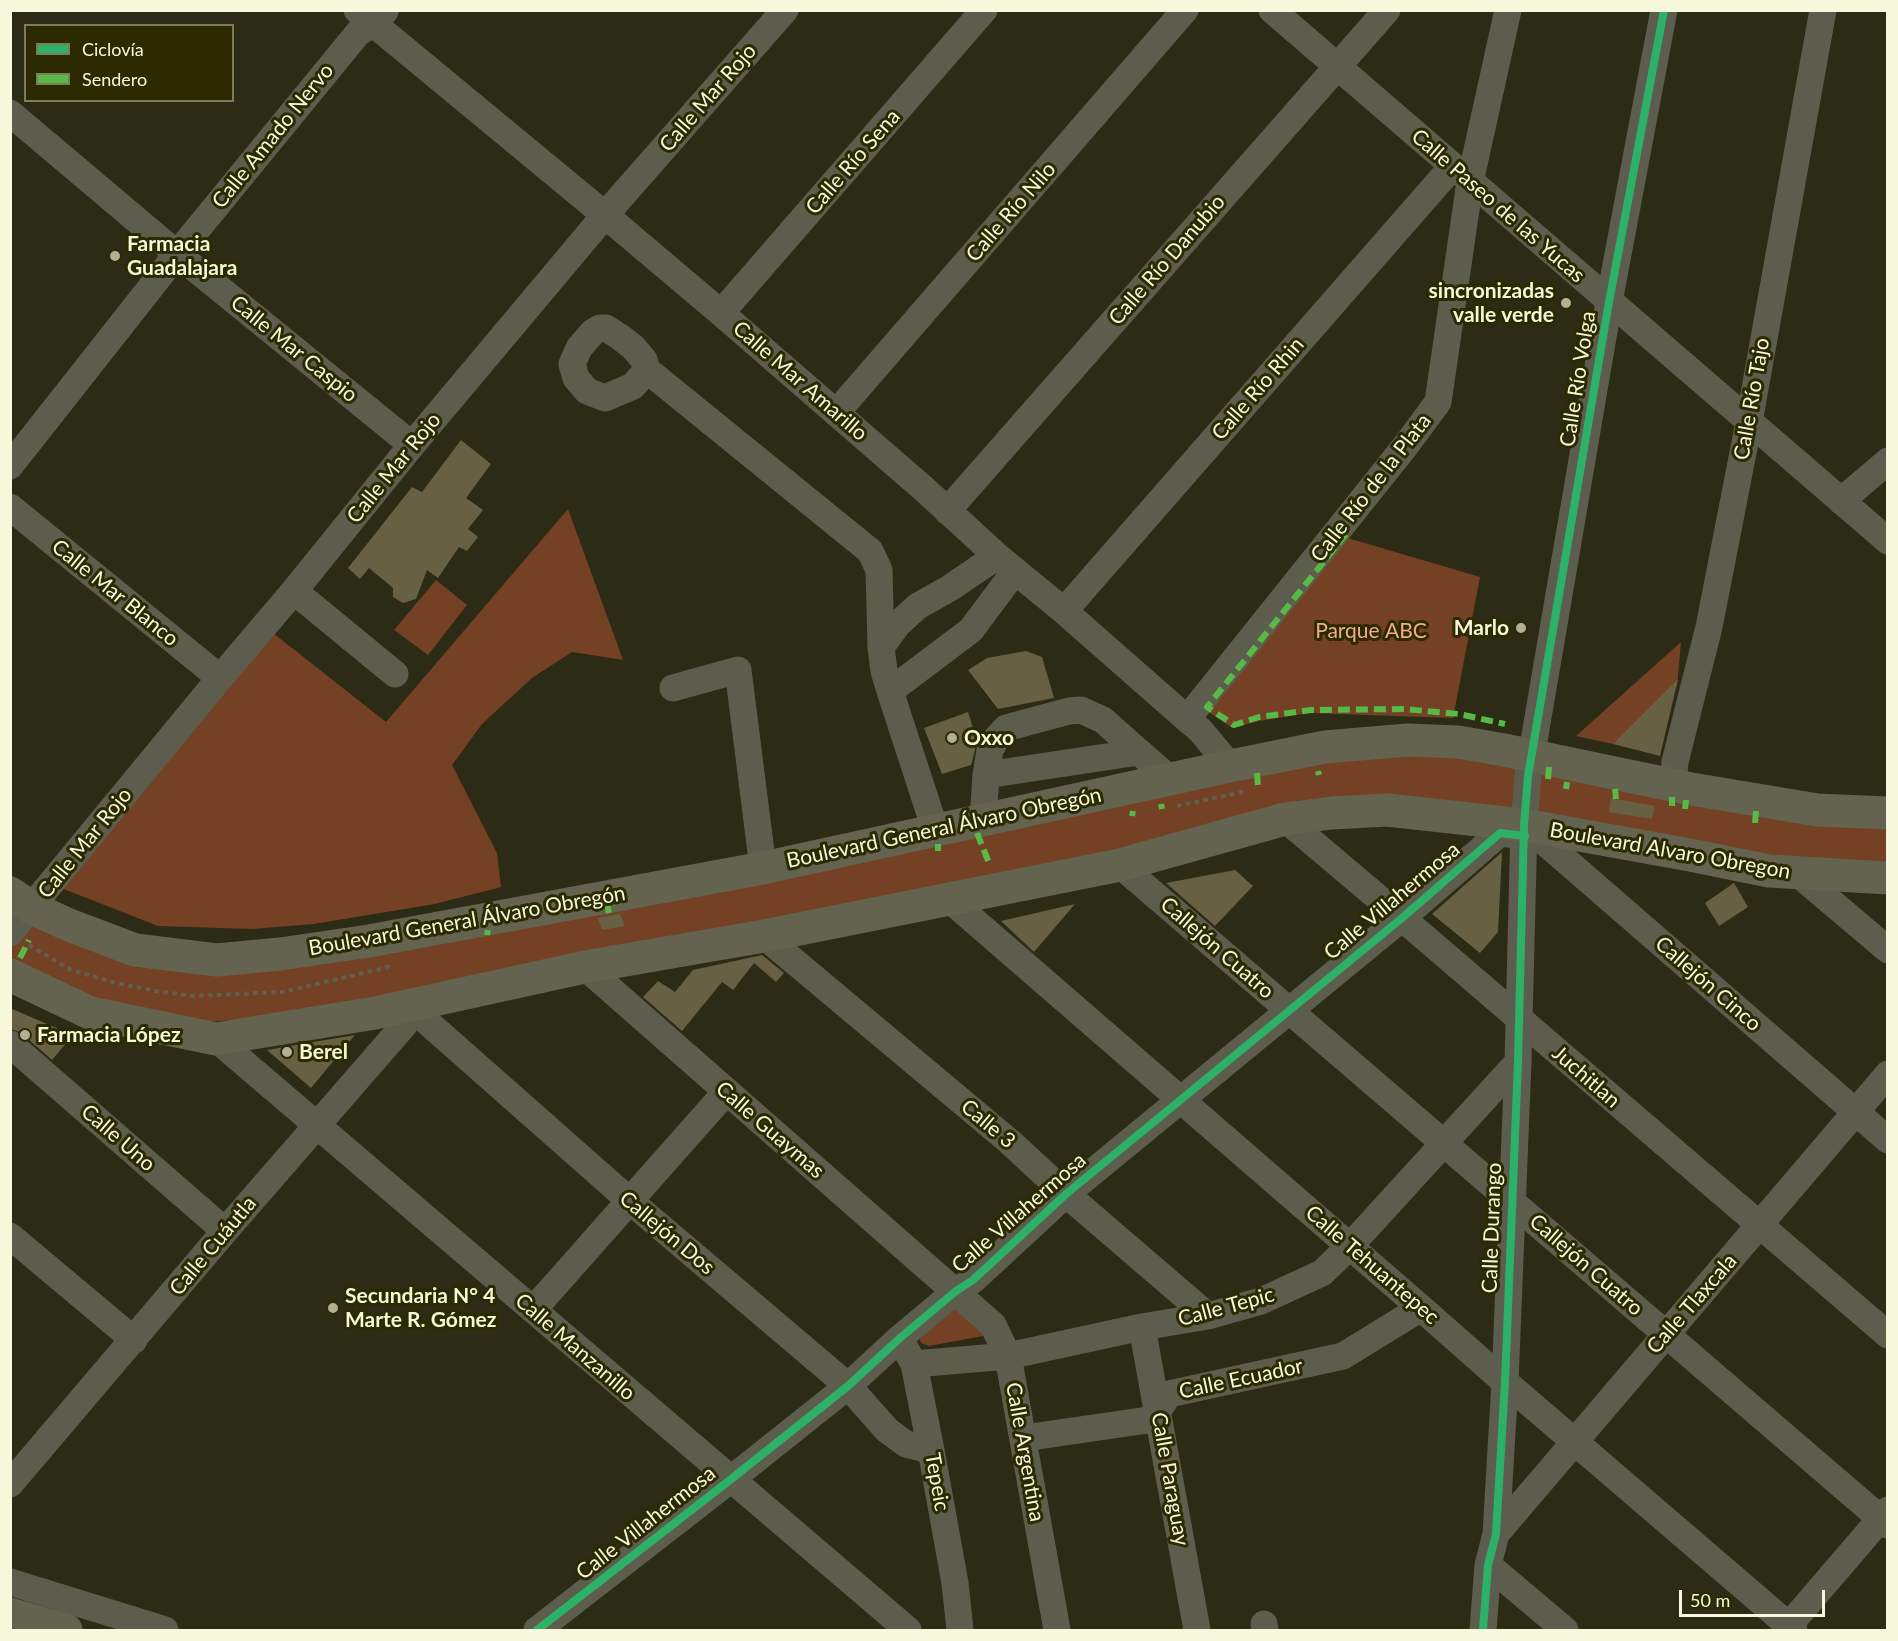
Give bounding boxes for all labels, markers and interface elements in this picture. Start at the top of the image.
legend [24,24,234,102]
text: Ciclovía [82,38,144,60]
street label: Calle Mar Rojo [654,39,762,157]
street label: Calle Amado Nervo [207,59,339,213]
text: Sendero [82,68,147,90]
street label: Calle Río Sena [801,104,905,220]
street label: Calle Paseo de las Yucas [1406,124,1590,288]
street label: Calle Río Nilo [961,157,1061,267]
street label: Calle Río Danubio [1104,190,1230,330]
place label: Farmacia Guadalajara [127,231,237,281]
marker: Farmacia Guadalajara [108,249,122,263]
place label: sincronizadas valle verde [1429,278,1554,328]
street label: Calle Mar Caspio [226,290,362,408]
marker: sincronizadas valle verde [1559,296,1573,310]
street label: Calle Río Volga [1555,309,1601,449]
street label: Calle Mar Amarillo [728,316,872,446]
street label: Calle Río Rhin [1207,333,1309,445]
street label: Calle Río Tajo [1729,336,1775,462]
street label: Calle Mar Rojo [342,408,446,528]
street label: Calle Río de la Plata [1305,409,1437,567]
street label: Calle Mar Blanco [47,534,183,652]
place label: Marlo [1454,615,1509,641]
park label: Parque ABC [1315,618,1427,644]
marker: Marlo [1514,621,1528,635]
place label: Oxxo [964,725,1014,751]
marker: Oxxo [945,731,959,745]
street label: Boulevard General Álvaro Obregón [784,782,1104,874]
street label: Calle Mar Rojo [33,783,137,903]
street label: Boulevard Alvaro Obregon [1548,817,1792,885]
street label: Calle Villahermosa [1319,837,1465,965]
street label: Boulevard General Álvaro Obregón [307,881,627,961]
street label: Callejón Cuatro [1155,892,1279,1004]
street label: Callejón Cinco [1650,931,1766,1037]
place label: Farmacia López [37,1022,181,1048]
marker: Farmacia López [18,1028,32,1042]
place label: Berel [299,1039,348,1065]
street label: Juchitlan [1547,1041,1625,1113]
marker: Berel [280,1045,294,1059]
street label: Calle Guaymas [711,1076,829,1184]
street label: Calle 3 [956,1094,1020,1154]
street label: Calle Uno [76,1099,160,1177]
street label: Calle Villahermosa [947,1148,1091,1278]
street label: Calle Durango [1477,1162,1507,1294]
street label: Callejón Dos [614,1186,720,1280]
street label: Calle Cuáutla [164,1191,262,1301]
street label: Calle Tehuantepec [1300,1200,1444,1330]
street label: Callejón Cuatro [1524,1209,1648,1321]
street label: Calle Tlaxcala [1642,1249,1742,1359]
street label: Calle Tepic [1175,1282,1277,1332]
place label: Secundaria N° 4 Marte R. Gómez [345,1283,496,1333]
street label: Calle Manzanillo [510,1288,640,1406]
marker: Secundaria N° 4 Marte R. Gómez [326,1301,340,1315]
street label: Calle Ecuador [1177,1354,1305,1404]
street label: Calle Argentina [1000,1380,1050,1524]
street label: Calle Paraguay [1146,1410,1194,1548]
street label: Tepeic [919,1451,955,1513]
street label: Calle Villahermosa [571,1461,721,1585]
scale bar [1682,1578,1828,1616]
text: 50 m [1690,1589,1730,1611]

